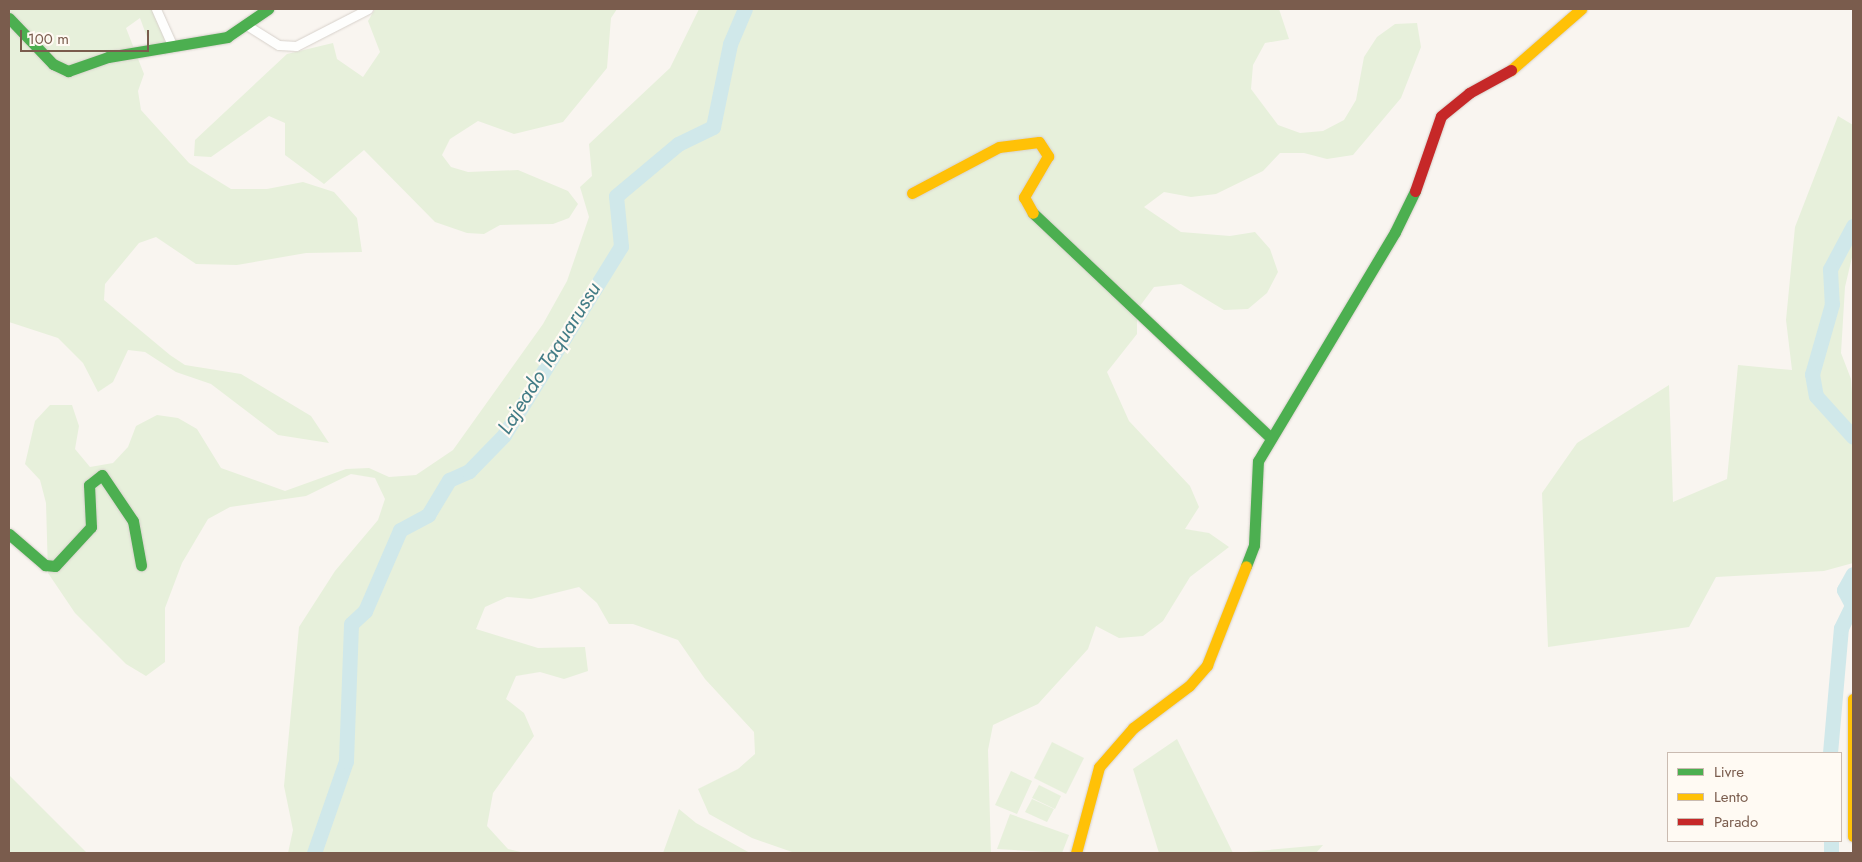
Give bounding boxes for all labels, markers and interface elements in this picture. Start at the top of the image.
scale bar [22,20,151,52]
text: 100 m [28,28,69,50]
water label: Lajeado Taquarussu [492,277,606,439]
legend [1667,752,1842,842]
text: Livre [1714,761,1744,783]
text: Lento [1714,786,1748,808]
text: Parado [1714,811,1758,833]

